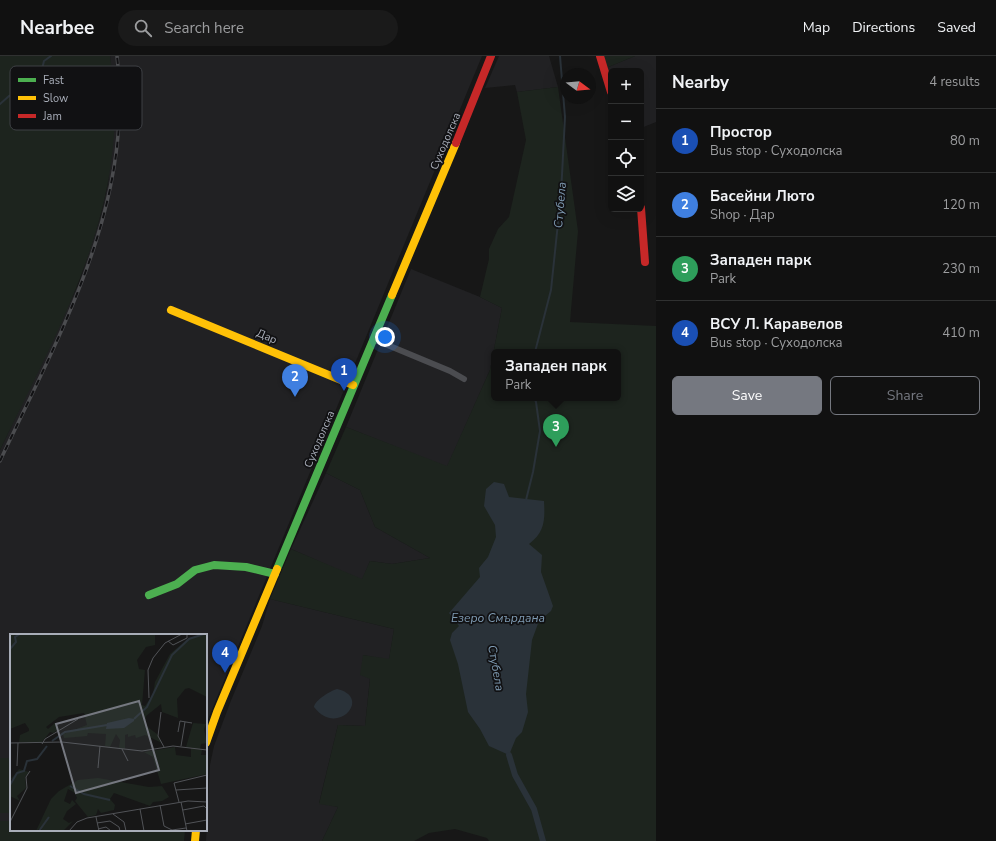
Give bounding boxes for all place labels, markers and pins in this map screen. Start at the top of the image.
pin: 1 [331,358,357,391]
pin: 2 [282,364,308,397]
pin: 3 [543,414,569,447]
pin: 4 [212,640,238,673]

